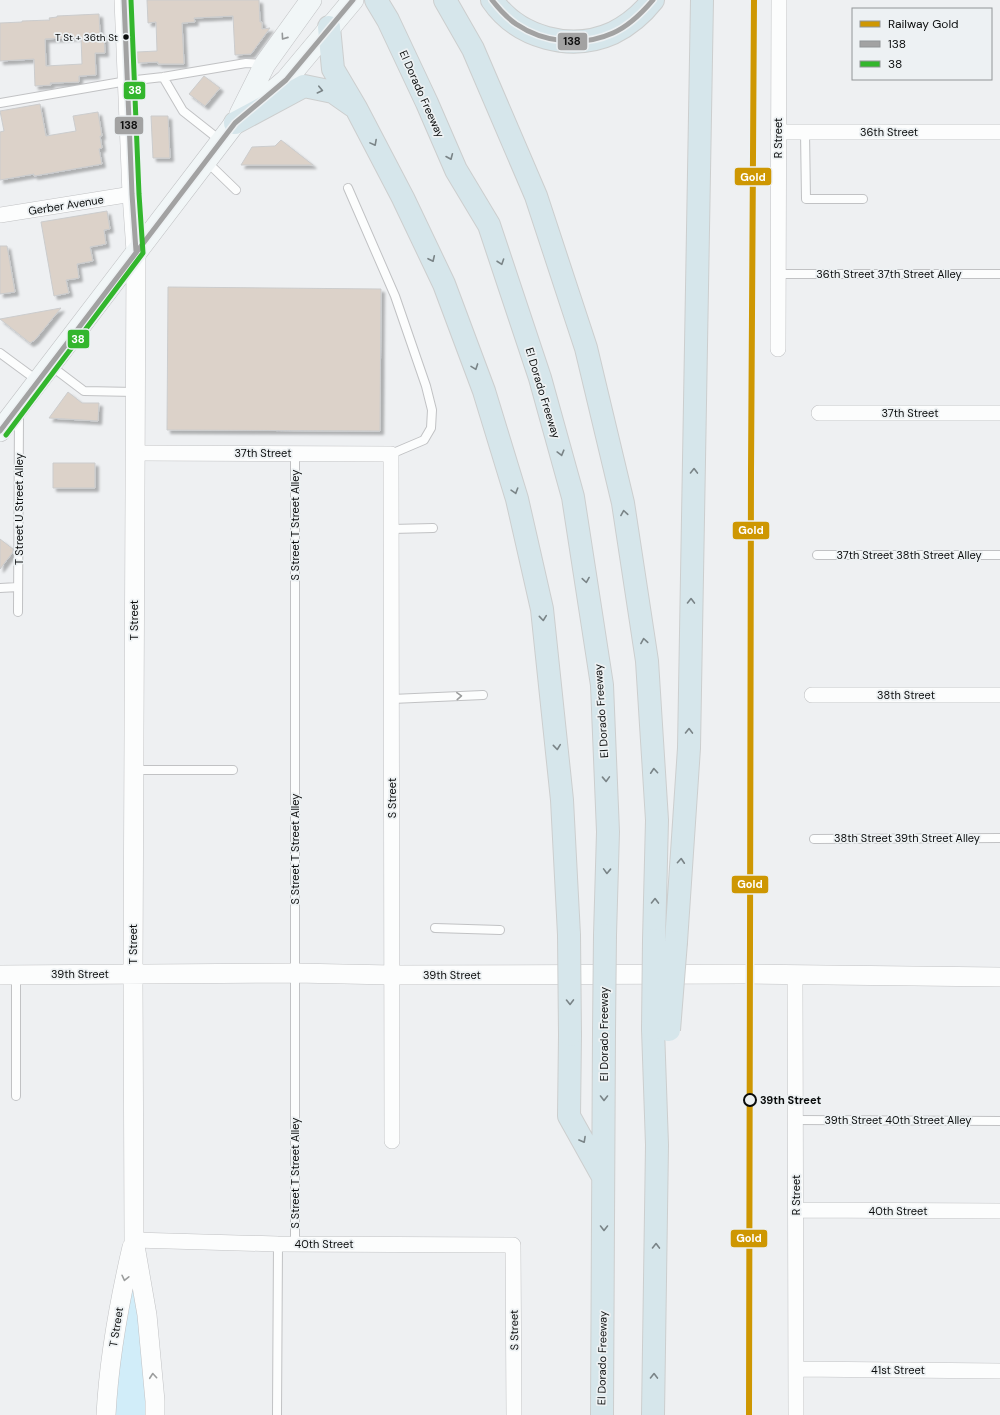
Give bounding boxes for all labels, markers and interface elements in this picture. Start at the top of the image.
legend [852,8,992,80]
text: Railway Gold [888,16,959,32]
place label: T St + 36th St [55,31,118,44]
marker: T St + 36th St [121,32,131,42]
line badge: 138 [557,32,588,51]
one-way arrow [281,33,289,40]
text: 138 [563,34,581,48]
text: 138 [888,36,906,52]
street label: El Dorado Freeway [396,48,448,140]
text: 38 [888,56,902,72]
line badge: 38 [123,81,146,100]
text: 38 [128,83,142,97]
one-way arrow [317,85,323,93]
line badge: 138 [114,116,144,135]
text: 138 [120,118,138,132]
street label: R Street [771,118,785,158]
street label: 36th Street [860,125,918,139]
one-way arrow [369,138,377,146]
one-way arrow [446,154,454,161]
line badge: Gold [734,167,772,186]
text: Gold [740,170,766,184]
street label: Gerber Avenue [27,192,105,218]
one-way arrow [427,255,435,262]
one-way arrow [496,259,505,266]
street label: 36th Street 37th Street Alley [816,267,962,281]
line badge: 38 [67,329,90,349]
text: 38 [71,332,85,346]
street label: El Dorado Freeway [523,346,563,440]
one-way arrow [470,364,478,371]
street label: 37th Street [882,406,938,420]
street label: 37th Street [235,446,291,460]
one-way arrow [556,449,565,456]
street label: T Street U Street Alley [12,453,26,565]
one-way arrow [690,468,698,474]
street label: S Street T Street Alley [288,470,302,580]
one-way arrow [510,488,519,495]
one-way arrow [620,510,629,516]
line badge: Gold [732,521,770,540]
text: Gold [738,523,764,537]
street label: 37th Street 38th Street Alley [836,548,982,562]
one-way arrow [581,577,590,584]
one-way arrow [687,598,695,604]
street label: T Street [127,600,141,640]
one-way arrow [539,615,548,621]
one-way arrow [640,638,649,644]
street label: El Dorado Freeway [591,664,611,758]
street label: 38th Street [877,688,935,702]
one-way arrow [456,692,462,700]
one-way arrow [685,728,693,734]
one-way arrow [552,744,561,750]
one-way arrow [649,768,658,774]
one-way arrow [601,776,610,782]
street label: S Street [385,778,399,818]
street label: S Street T Street Alley [288,794,302,904]
street label: 38th Street 39th Street Alley [834,831,980,845]
one-way arrow [677,858,686,864]
one-way arrow [602,868,611,874]
line badge: Gold [731,875,769,894]
text: Gold [737,877,763,891]
one-way arrow [651,898,659,904]
street label: T Street [126,924,140,964]
street label: 39th Street [51,967,109,981]
street label: 39th Street [423,968,481,982]
street label: El Dorado Freeway [597,987,611,1081]
one-way arrow [566,999,574,1005]
marker: 39th Street [743,1093,757,1107]
place label: 39th Street [760,1093,821,1107]
one-way arrow [600,1095,608,1101]
street label: 39th Street 40th Street Alley [825,1113,971,1127]
street label: S Street T Street Alley [288,1118,302,1228]
one-way arrow [578,1136,585,1143]
street label: R Street [789,1175,803,1215]
street label: 40th Street [869,1204,927,1218]
one-way arrow [600,1225,608,1231]
line badge: Gold [730,1229,768,1248]
text: Gold [736,1231,762,1245]
street label: 40th Street [295,1237,353,1251]
one-way arrow [651,1243,660,1249]
one-way arrow [122,1275,130,1281]
street label: T Street [106,1306,126,1348]
street label: S Street [507,1310,521,1350]
street label: El Dorado Freeway [594,1311,610,1405]
street label: 41st Street [871,1363,925,1377]
one-way arrow [149,1373,158,1379]
one-way arrow [650,1373,658,1379]

